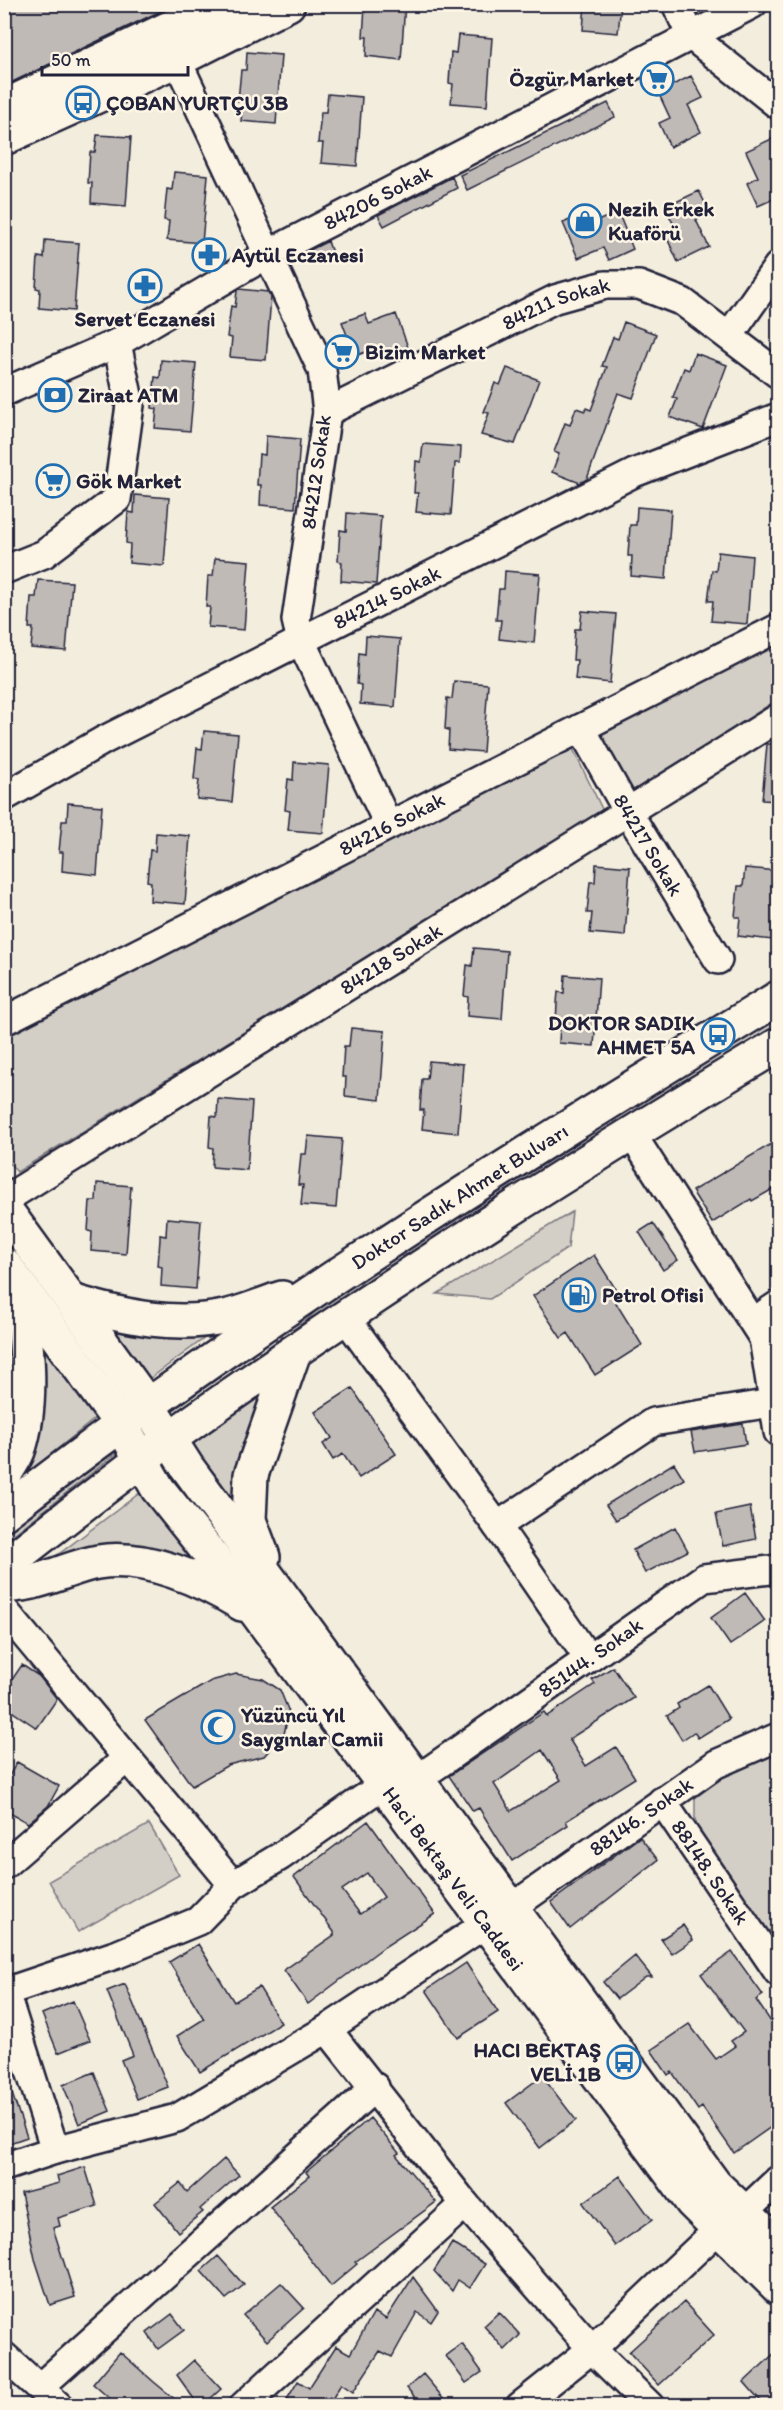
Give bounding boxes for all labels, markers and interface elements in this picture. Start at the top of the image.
scale bar [42,39,188,77]
text: 50 m [51,49,91,71]
supermarket icon: Özgür Market [639,61,675,97]
place label: Özgür Market [509,66,634,92]
bus stop icon: ÇOBAN YURTÇU 3B [65,85,101,121]
place label: ÇOBAN YURTÇU 3B [106,90,289,116]
street label: 84206 Sokak [319,159,436,235]
place label: Nezih Erkek Kuaförü [608,196,715,245]
shop icon: Nezih Erkek Kuaförü [567,203,603,239]
pharmacy icon: Aytül Eczanesi [191,237,227,273]
place label: Aytül Eczanesi [231,242,364,268]
pharmacy icon: Servet Eczanesi [127,268,163,304]
street label: 84211 Sokak [498,271,613,335]
place label: Servet Eczanesi [74,306,216,331]
supermarket icon: Bizim Market [324,334,360,370]
place label: Bizim Market [365,339,486,364]
bank icon: Ziraat ATM [37,377,73,413]
place label: Ziraat ATM [78,382,178,407]
street label: 84212 Sokak [295,413,336,531]
supermarket icon: Gök Market [35,463,71,499]
place label: Gök Market [76,468,181,493]
street label: 84214 Sokak [329,559,445,634]
street label: 84216 Sokak [335,786,449,861]
street label: 84217 Sokak [608,789,689,901]
street label: 84218 Sokak [335,917,447,1000]
place label: DOKTOR SADIK AHMET 5A [548,1010,696,1059]
bus stop icon: DOKTOR SADIK AHMET 5A [700,1017,736,1053]
street label: Doktor Sadık Ahmet Bulvarı [346,1118,572,1275]
fuel station icon: Petrol Ofisi [561,1277,597,1313]
place label: Petrol Ofisi [602,1282,704,1307]
street label: 85144. Sokak [533,1612,647,1703]
place label: Yüzüncü Yıl Saygınlar Camii [240,1702,383,1752]
mosque icon: Yüzüncü Yıl Saygınlar Camii [200,1709,236,1745]
street label: 88146. Sokak [584,1771,698,1861]
street label: Haci Bektaş Veli Caddesi [377,1781,530,1975]
street label: 88148. Sokak [666,1815,755,1929]
place label: HACI BEKTAŞ VELİ 1B [473,2037,601,2086]
bus stop icon: HACI BEKTAŞ VELİ 1B [606,2044,642,2080]

